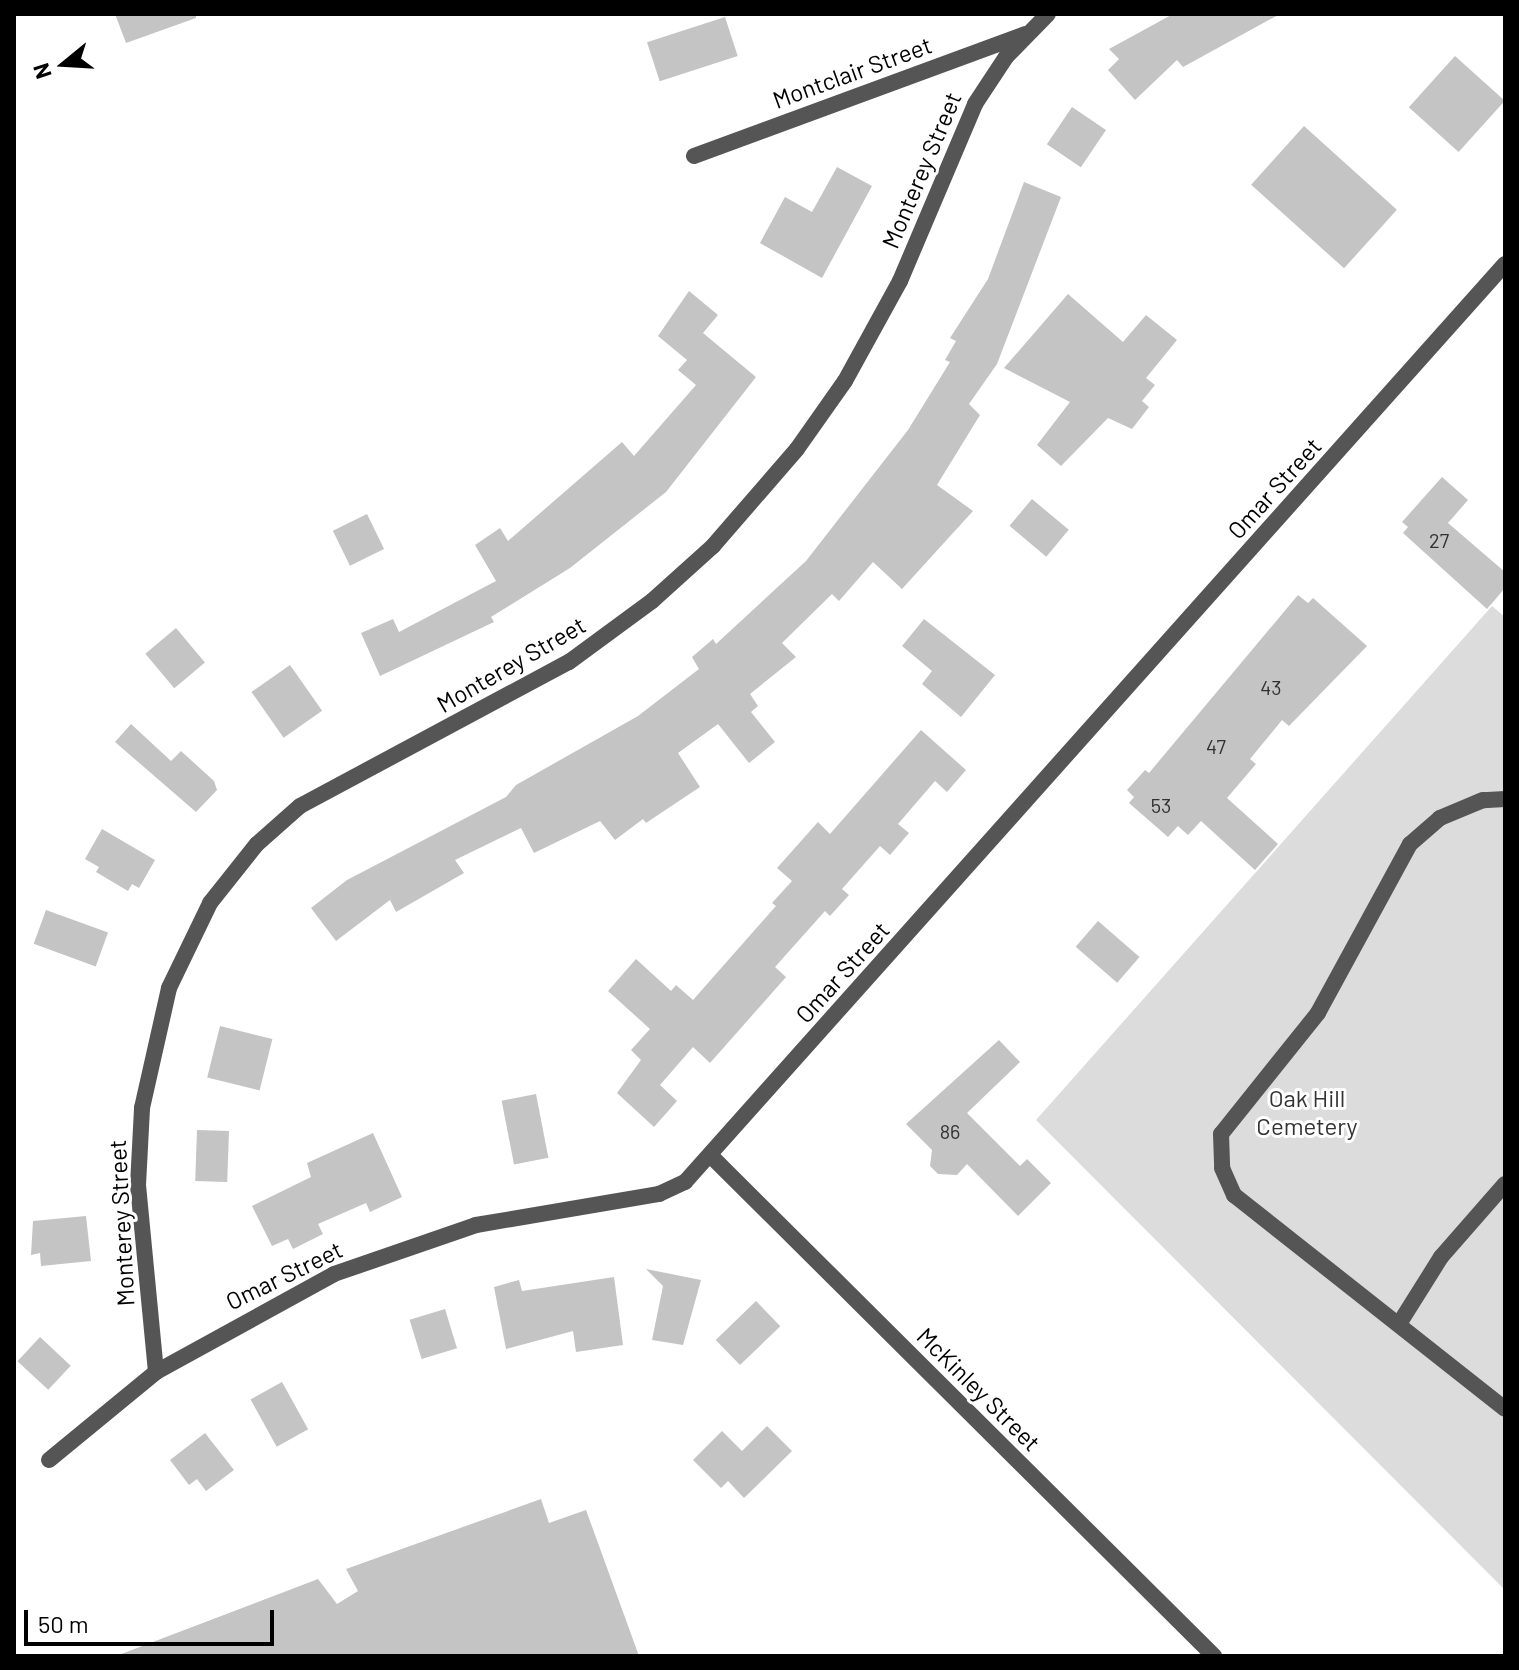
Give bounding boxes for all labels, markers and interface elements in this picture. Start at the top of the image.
north arrow [24,24,104,104]
street label: Montclair Street [769,30,935,114]
text: N [27,60,56,82]
street label: Monterey Street [875,88,967,252]
street label: Omar Street [1221,432,1327,544]
house number: 27 [1429,528,1449,552]
street label: Monterey Street [432,610,590,718]
house number: 43 [1260,675,1282,699]
house number: 47 [1206,734,1226,758]
house number: 53 [1151,793,1171,817]
street label: Omar Street [789,916,895,1028]
park label: Oak Hill Cemetery [1256,1084,1358,1140]
house number: 86 [940,1119,960,1143]
street label: Monterey Street [102,1139,140,1307]
street label: Omar Street [221,1234,347,1316]
street label: McKinley Street [911,1321,1047,1457]
scale bar [28,1594,278,1644]
text: 50 m [38,1609,89,1638]

